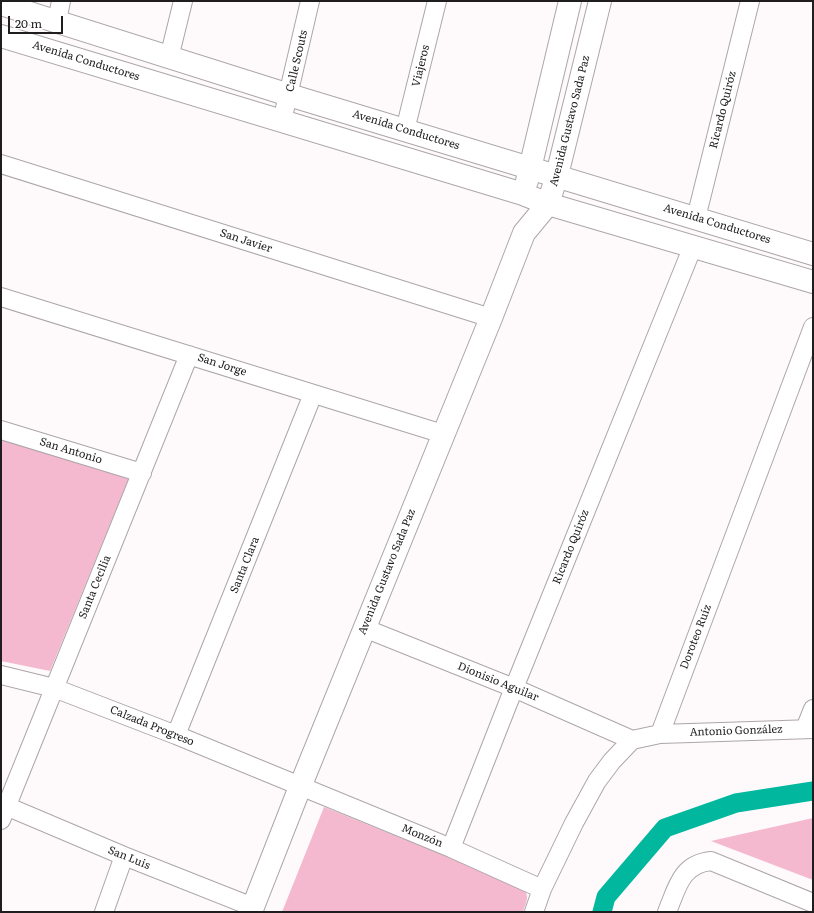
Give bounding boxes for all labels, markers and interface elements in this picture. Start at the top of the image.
scale bar [10,8,65,34]
text: 20 m [15,14,42,32]
street label: Calle Scouts [283,29,311,93]
street label: Avenida Conductores [31,38,141,84]
street label: Viajeros [409,44,433,88]
street label: Avenida Gustavo Sada Paz [547,54,593,188]
street label: Ricardo Quiróz [707,70,739,150]
street label: Avenida Conductores [351,107,461,153]
street label: Avenida Conductores [662,201,772,247]
street label: San Javier [218,226,274,256]
street label: San Jorge [196,351,248,379]
street label: San Antonio [38,435,104,467]
street label: Avenida Gustavo Sada Paz [356,507,418,637]
street label: Ricardo Quiróz [550,508,592,586]
street label: Santa Clara [228,535,262,595]
street label: Santa Cecilia [76,553,114,621]
street label: Doroteo Ruíz [678,603,714,671]
street label: Dionisio Aguilar [456,660,540,704]
street label: Calzada Progreso [108,703,196,749]
street label: Antonio González [689,723,783,739]
street label: Monzón [399,822,445,850]
street label: San Luis [106,844,152,872]

